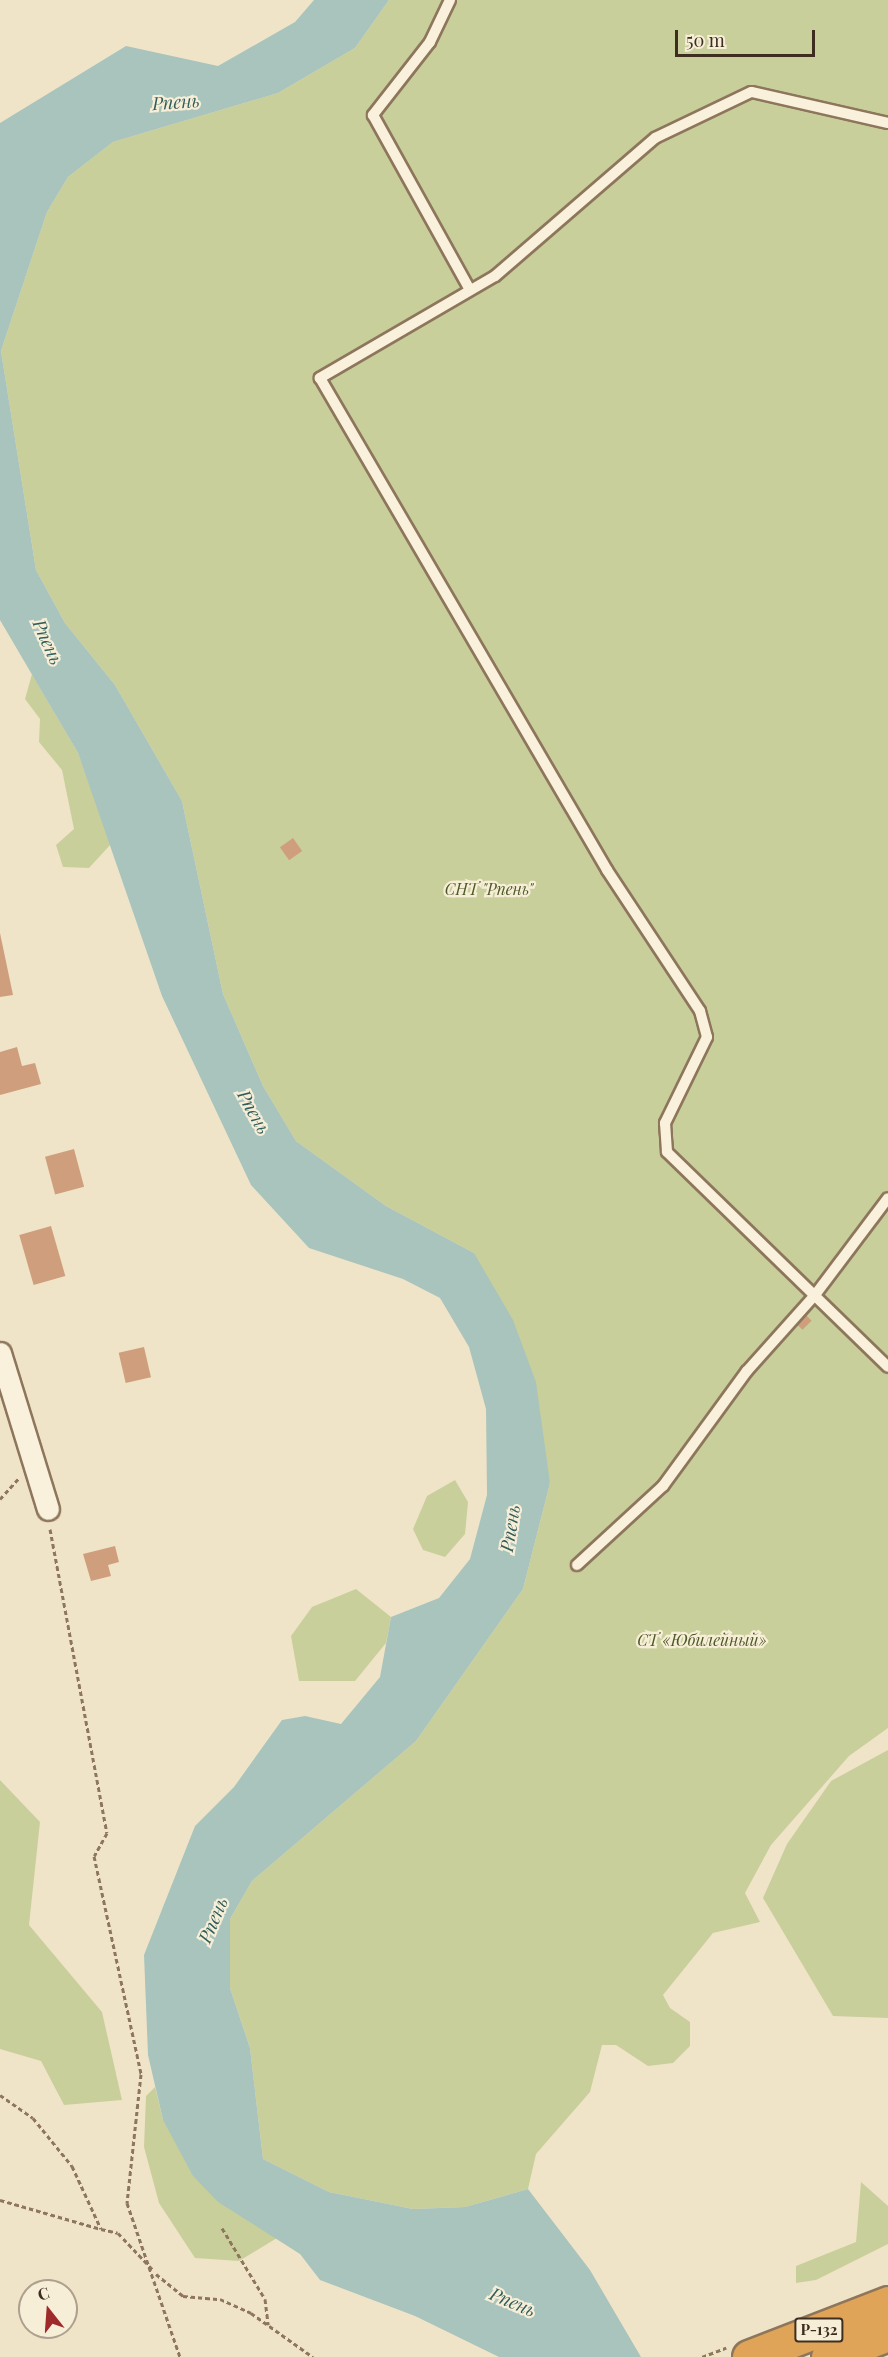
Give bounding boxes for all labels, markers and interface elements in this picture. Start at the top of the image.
scale bar [678,18,818,56]
text: 50 m [686,28,725,52]
water label: Рпень [152,90,200,114]
water label: Рпень [28,616,68,668]
park label: СНТ "Рпень" [445,879,533,899]
water label: Рпень [233,1086,275,1138]
water label: Рпень [496,1503,524,1553]
park label: СТ «Юбилейный» [637,1630,767,1650]
water label: Рпень [194,1894,232,1946]
north arrow [18,2279,78,2339]
text: С [35,2282,52,2305]
water label: Рпень [487,2283,539,2321]
road number: Р-132 [794,2318,844,2342]

